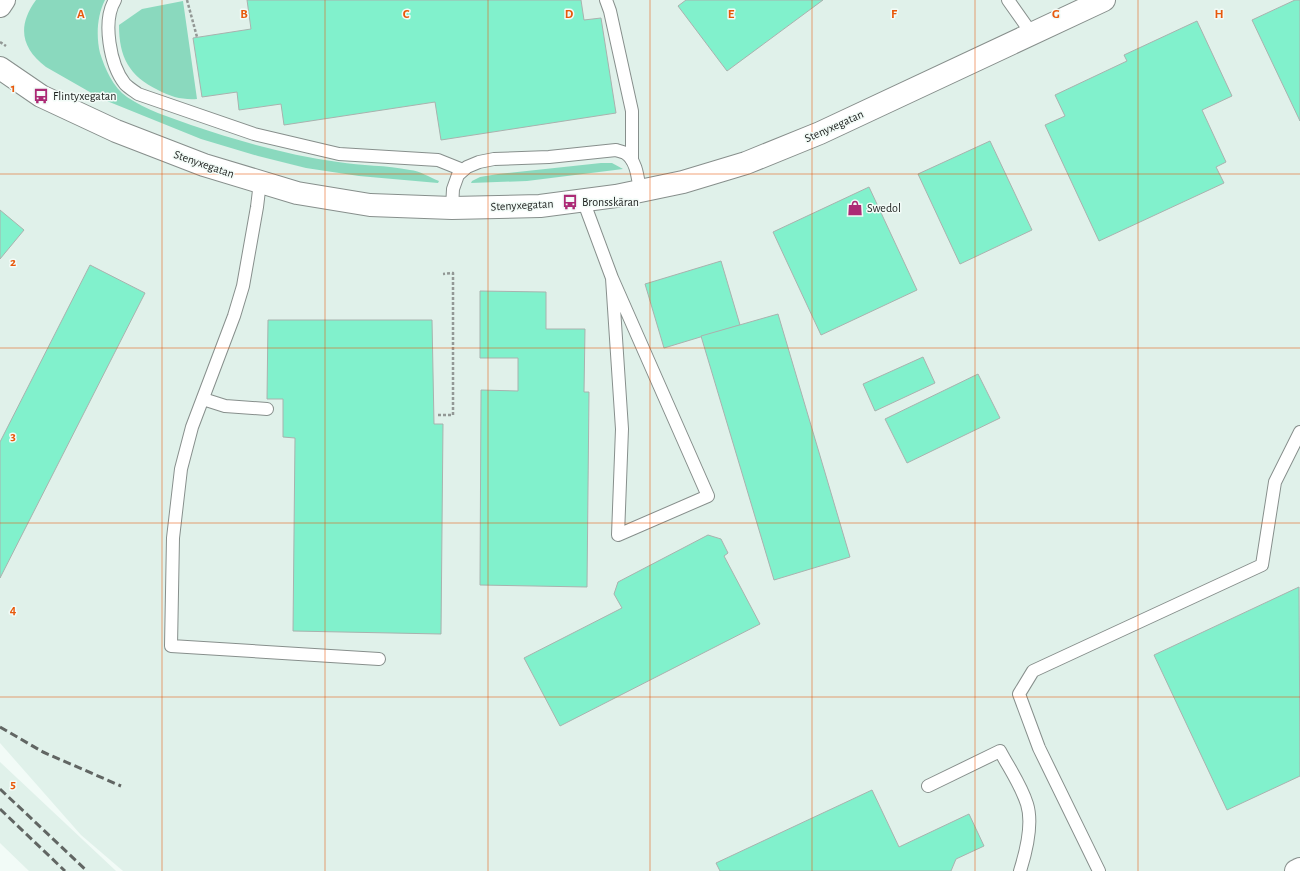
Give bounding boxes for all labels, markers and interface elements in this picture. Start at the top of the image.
text: A [77,8,85,21]
text: B [240,8,248,21]
text: C [403,8,410,21]
text: D [565,8,574,21]
text: E [728,8,735,21]
text: F [891,8,898,21]
text: G [1052,8,1060,21]
text: H [1214,8,1224,21]
text: 1 [11,82,15,95]
bus stop icon: Flintyxegatan [32,87,50,105]
place label: Flintyxegatan [53,90,116,103]
street label: Stenyxegatan [803,108,866,145]
street label: Stenyxegatan [172,148,236,181]
bus stop icon: Bronsskäran [561,193,579,211]
place label: Bronsskäran [582,196,639,208]
street label: Stenyxegatan [490,197,554,214]
shop icon: Swedol [846,199,864,217]
place label: Swedol [867,202,901,214]
text: 2 [10,256,16,269]
text: 3 [10,430,16,443]
text: 4 [10,604,17,617]
text: 5 [10,778,16,791]

